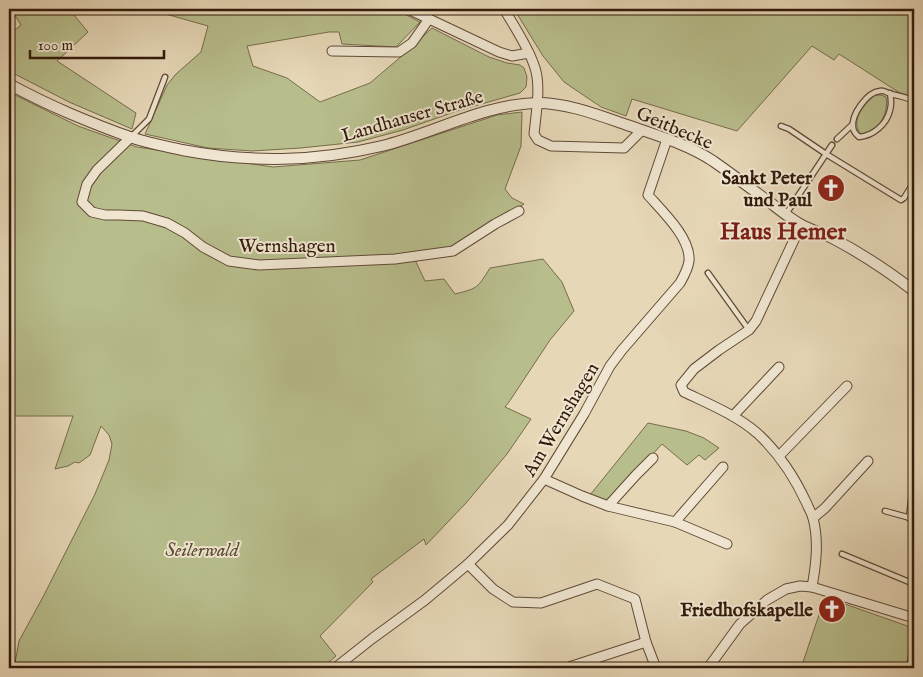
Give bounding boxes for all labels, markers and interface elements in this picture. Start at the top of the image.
scale bar [30,28,164,60]
text: 100 m [38,36,74,55]
street label: Landhauser Straße [339,85,487,149]
street label: Geitbecke [632,102,717,156]
place label: Sankt Peter und Paul [721,167,813,213]
church icon: Sankt Peter und Paul [816,173,846,203]
district label: Haus Hemer [720,217,847,248]
street label: Wernshagen [238,235,336,259]
street label: Am Wernshagen [518,359,605,482]
park label: Seilerwald [165,539,240,563]
church icon: Friedhofskapelle [817,594,847,624]
place label: Friedhofskapelle [680,599,813,623]

